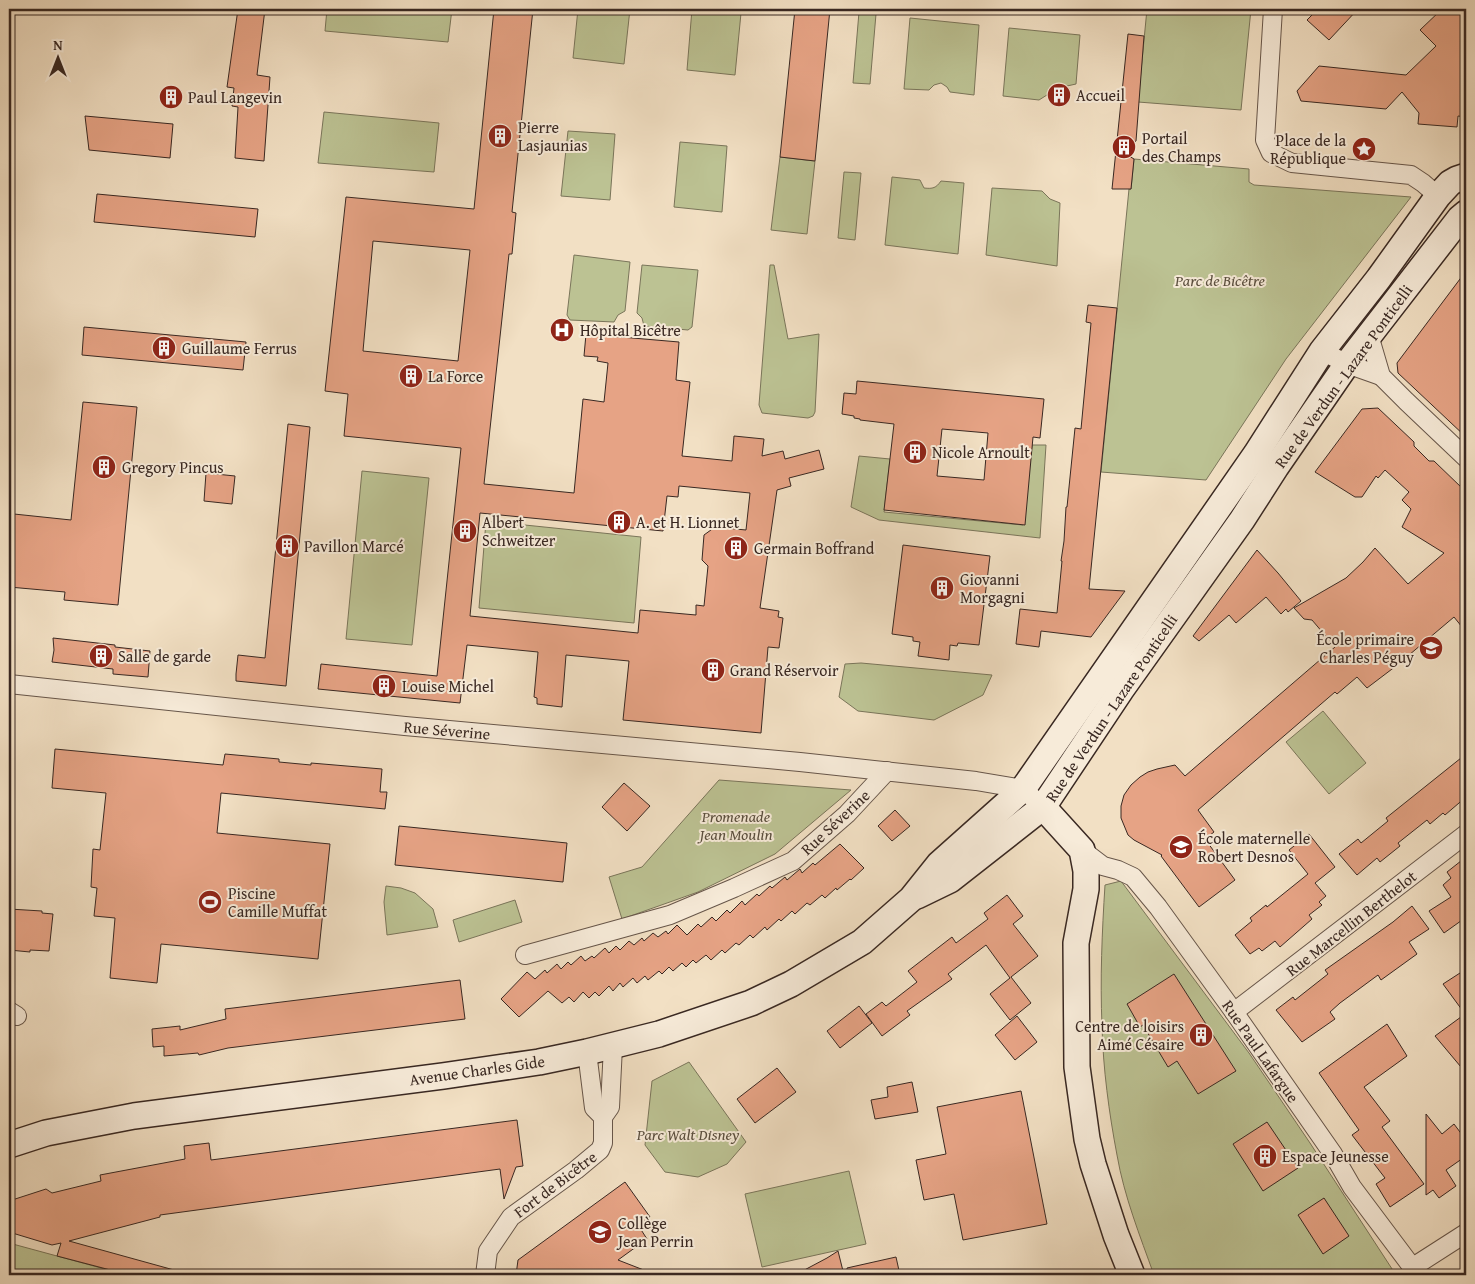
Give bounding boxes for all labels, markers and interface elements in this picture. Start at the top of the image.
north arrow [32,32,82,82]
text: N [53,35,63,55]
building icon: Accueil [1046,82,1072,108]
place label: Accueil [1076,83,1126,107]
building icon: Paul Langevin [158,84,184,110]
place label: Paul Langevin [188,85,282,109]
place label: Pierre Lasjaunias [518,115,588,157]
building icon: Pierre Lasjaunias [487,123,513,149]
place label: Portail des Champs [1142,126,1221,168]
place label: Place de la République [1270,128,1346,170]
building icon: Portail des Champs [1111,134,1137,160]
place icon: Place de la République [1351,136,1377,162]
park label: Parc de Bicêtre [1174,268,1266,292]
street label: Rue de Verdun - Lazare Ponticelli [1268,279,1418,473]
hospital icon: Hôpital Bicêtre [549,317,575,343]
place label: Hôpital Bicêtre [580,318,681,342]
building icon: Guillaume Ferrus [151,335,177,361]
place label: Guillaume Ferrus [182,336,297,360]
building icon: La Force [398,363,424,389]
place label: La Force [428,364,483,388]
building icon: Nicole Arnoult [902,439,928,465]
place label: Nicole Arnoult [932,440,1030,464]
building icon: Gregory Pincus [91,454,117,480]
place label: Gregory Pincus [122,455,224,479]
building icon: A. et H. Lionnet [606,509,632,535]
place label: Albert Schweitzer [482,510,556,552]
place label: A. et H. Lionnet [636,510,740,534]
building icon: Albert Schweitzer [452,518,478,544]
building icon: Pavillon Marcé [274,533,300,559]
place label: Pavillon Marcé [304,534,404,558]
building icon: Germain Boffrand [723,535,749,561]
place label: Germain Boffrand [754,536,875,560]
place label: Giovanni Morgagni [960,567,1025,609]
building icon: Giovanni Morgagni [929,575,955,601]
street label: Rue de Verdun - Lazare Ponticelli [1039,609,1183,807]
place label: École primaire Charles Péguy [1316,627,1414,669]
school or university icon: École primaire Charles Péguy [1418,635,1444,661]
building icon: Salle de garde [88,643,114,669]
place label: Salle de garde [118,644,211,668]
building icon: Grand Réservoir [700,657,726,683]
place label: Grand Réservoir [730,658,839,682]
building icon: Louise Michel [371,673,397,699]
place label: Louise Michel [402,674,494,698]
street label: Rue Séverine [403,714,491,746]
street label: Rue Séverine [795,784,875,860]
park label: Promenade Jean Moulin [697,804,773,846]
place label: École maternelle Robert Desnos [1198,826,1310,868]
school or university icon: École maternelle Robert Desnos [1168,834,1194,860]
street label: Rue Marcellin Berthelot [1281,864,1422,982]
place label: Piscine Camille Muffat [228,881,327,923]
sports icon: Piscine Camille Muffat [197,889,223,915]
street label: Rue Paul Lafargue [1217,995,1305,1107]
place label: Centre de loisirs Aimé Césaire [1075,1014,1184,1056]
building icon: Centre de loisirs Aimé Césaire [1188,1022,1214,1048]
street label: Avenue Charles Gide [408,1049,546,1091]
park label: Parc Walt Disney [636,1122,740,1146]
building icon: Espace Jeunesse [1252,1143,1278,1169]
place label: Espace Jeunesse [1282,1144,1389,1168]
street label: Fort de Bicêtre [509,1145,601,1223]
place label: Collège Jean Perrin [616,1211,693,1253]
school or university icon: Collège Jean Perrin [587,1219,613,1245]

